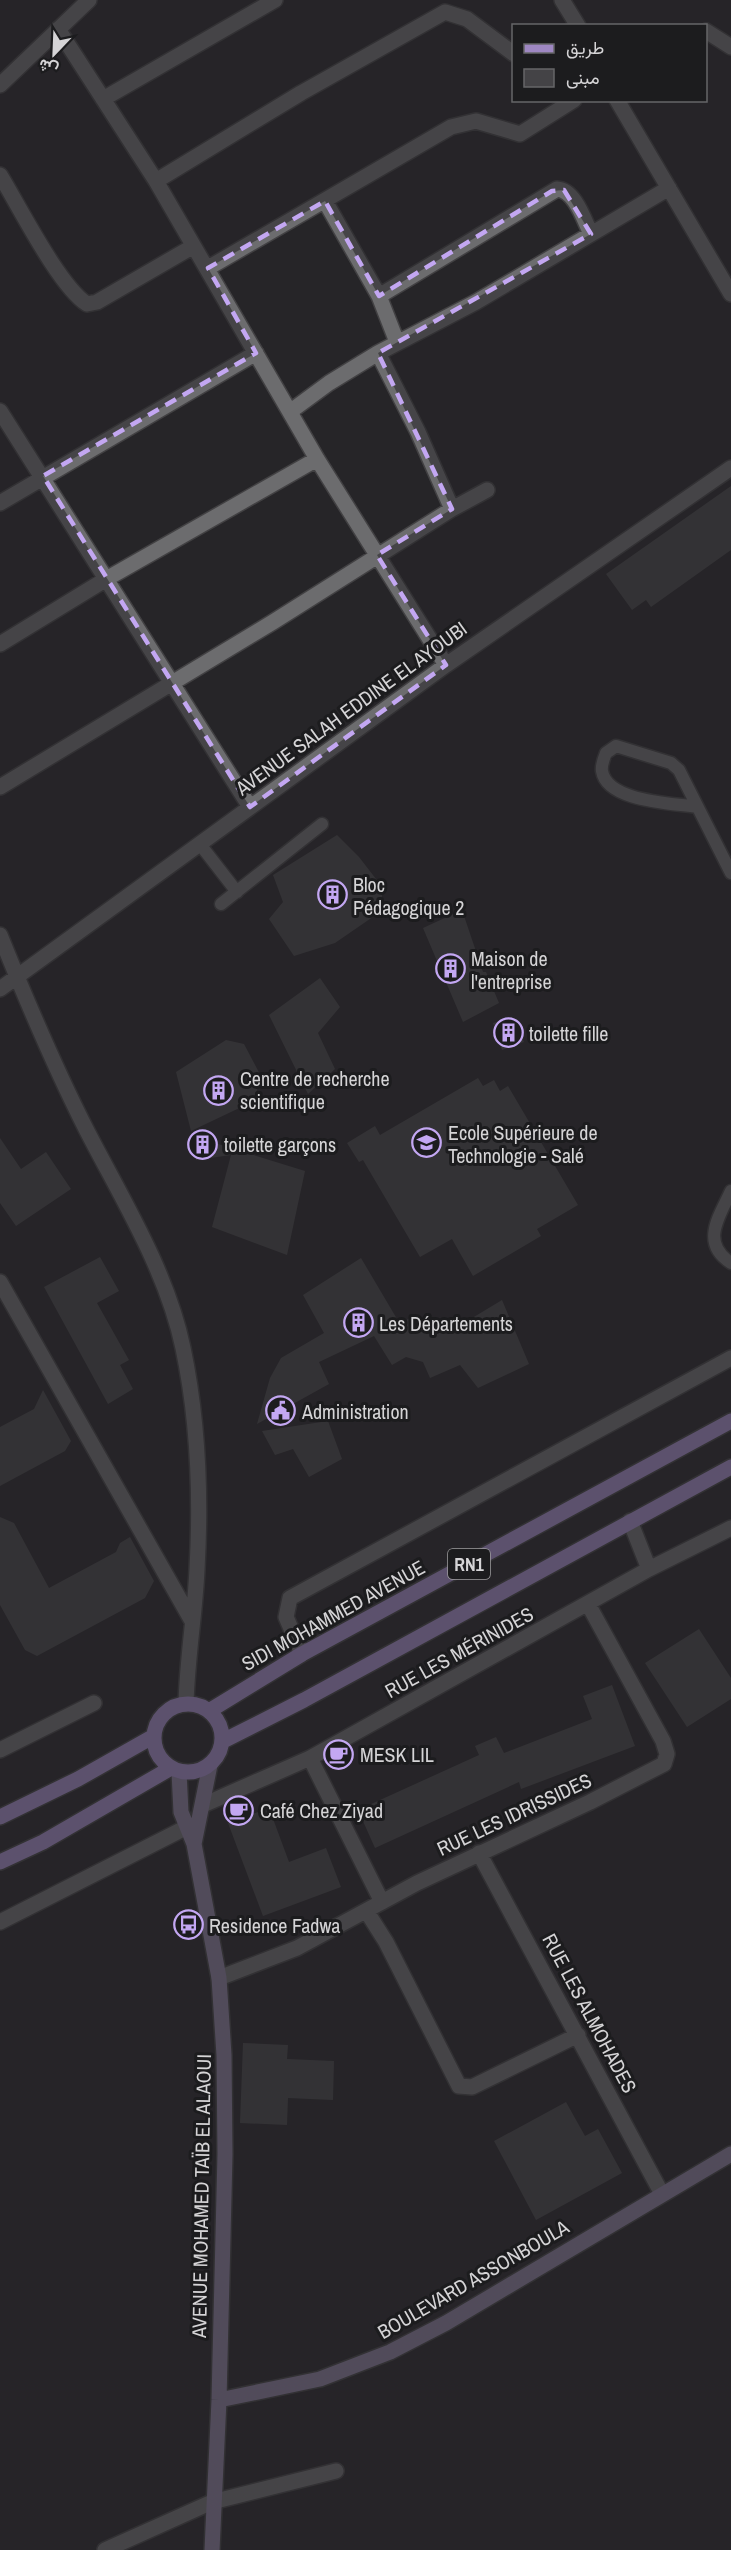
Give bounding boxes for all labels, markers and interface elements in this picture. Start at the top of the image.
north arrow [24,24,84,84]
legend [512,24,707,102]
text: طريق [566,35,604,60]
text: ش [35,54,61,82]
text: مبنى [566,65,600,90]
street label: AVENUE SALAH EDDINE EL AYOUBI [229,615,472,802]
place label: Bloc Pédagogique 2 [353,871,464,921]
building icon: Bloc Pédagogique 2 [316,879,348,911]
place label: Maison de l'entreprise [471,945,552,995]
building icon: Maison de l'entreprise [434,953,466,985]
building icon: toilette fille [492,1017,524,1049]
place label: toilette fille [529,1020,608,1047]
place label: Centre de recherche scientifique [240,1065,390,1115]
building icon: Centre de recherche scientifique [203,1074,235,1106]
place label: Ecole Supérieure de Technologie - Salé [448,1119,598,1169]
school or university icon: Ecole Supérieure de Technologie - Salé [411,1127,443,1159]
building icon: toilette garçons [187,1128,219,1160]
place label: toilette garçons [224,1131,336,1158]
building icon: Les Départements [342,1307,374,1339]
place label: Les Départements [379,1310,513,1337]
public building icon: Administration [265,1395,297,1427]
place label: Administration [301,1398,409,1425]
road number: RN1 [448,1549,490,1579]
street label: SIDI MOHAMMED AVENUE [237,1553,429,1677]
street label: RUE LES MÉRINIDES [380,1600,538,1704]
cafe icon: MESK LIL [323,1738,355,1770]
place label: MESK LIL [360,1741,434,1768]
street label: RUE LES IDRISSIDES [432,1766,596,1862]
cafe icon: Café Chez Ziyad [223,1794,255,1826]
place label: Café Chez Ziyad [260,1797,383,1824]
bus stop icon: Residence Fadwa [172,1909,204,1941]
place label: Residence Fadwa [209,1912,340,1939]
street label: RUE LES ALMOHADES [537,1929,643,2097]
street label: AVENUE MOHAMED TAÏB EL ALAOUI [185,2054,217,2339]
street label: BOULEVARD ASSONBOULA [372,2213,574,2345]

